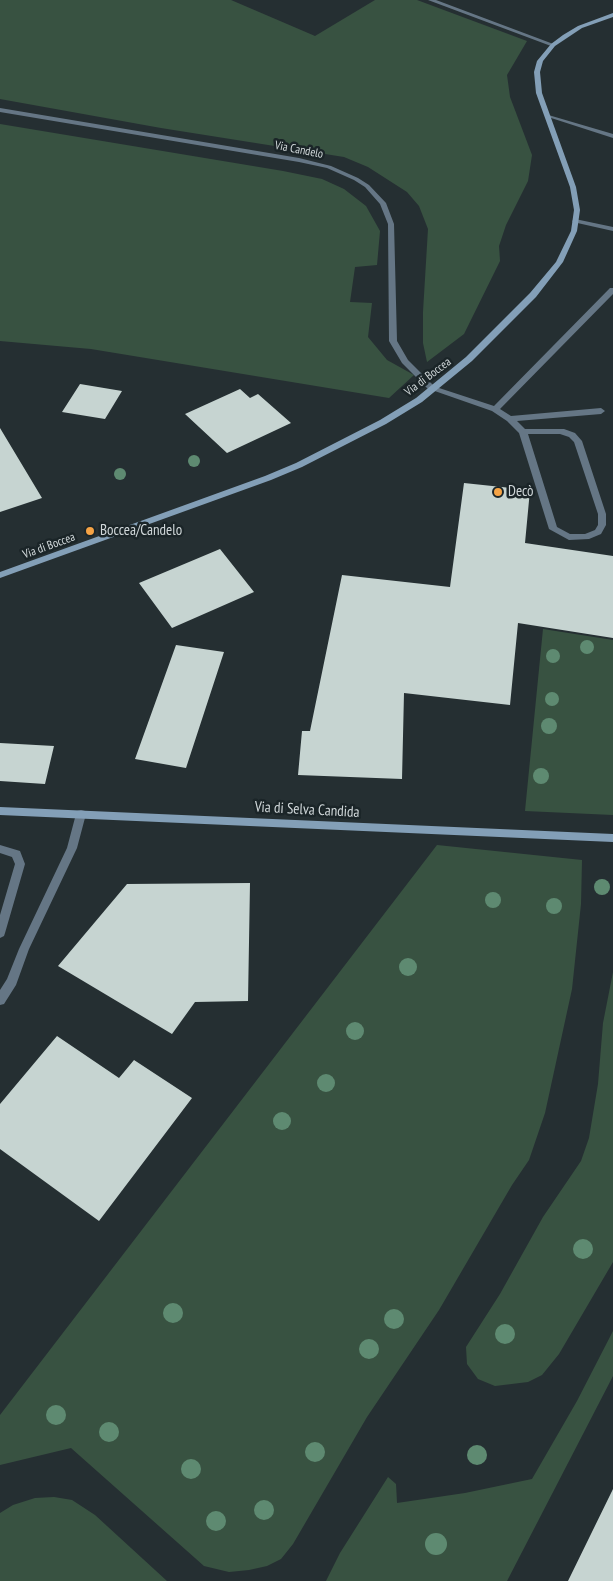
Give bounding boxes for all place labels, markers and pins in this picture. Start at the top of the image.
place label: Decò [508,483,534,501]
marker: Decò [492,486,504,498]
place label: Boccea/Candelo [100,522,182,540]
marker: Boccea/Candelo [84,525,96,537]

